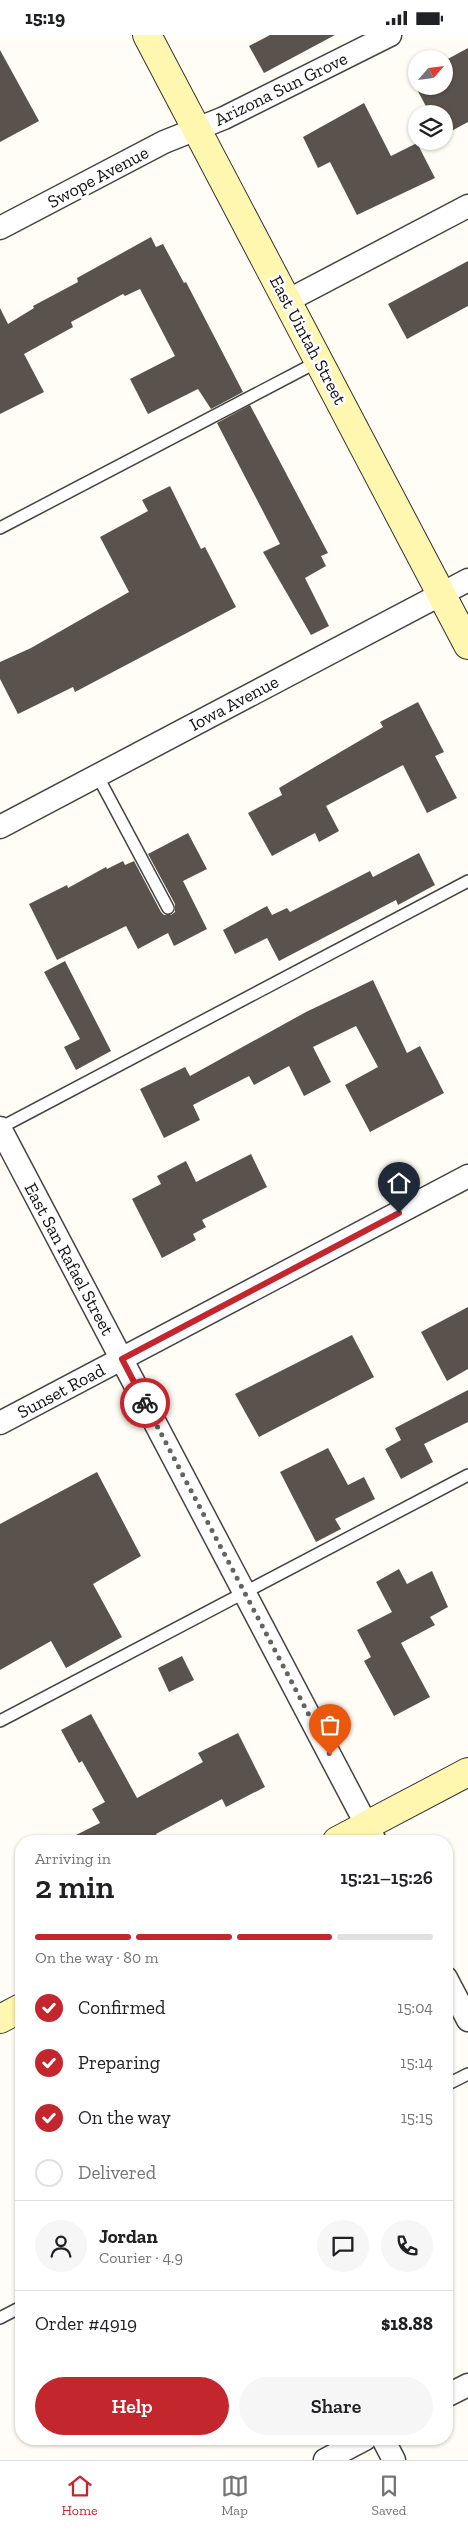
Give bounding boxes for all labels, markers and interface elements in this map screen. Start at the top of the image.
text: 15:19 [25,6,65,29]
street label: Arizona Sun Grove [211,47,351,131]
north arrow [408,50,452,95]
map controls [408,50,453,150]
button: layers [408,105,453,150]
street label: Swope Avenue [44,141,152,213]
street label: East Uintah Street [265,272,351,408]
street label: Iowa Avenue [186,670,282,736]
pin [378,1162,420,1213]
icon: home [385,1169,413,1197]
street label: East San Rafael Street [19,1179,119,1339]
street label: Sunset Road [14,1359,109,1423]
courier [120,1378,170,1428]
icon: bike [131,1389,159,1417]
pin [309,1704,351,1755]
icon: bag [316,1711,344,1739]
text: Arriving in [35,1849,111,1868]
text: 15:21–15:26 [340,1866,433,1889]
text: 2 min [35,1868,114,1906]
text: On the way · 80 m [35,1948,159,1967]
icon: check [35,1994,63,2022]
text: Confirmed [78,1996,165,2019]
text: 15:04 [397,1998,433,2017]
icon: check [35,2049,63,2077]
text: Preparing [78,2051,160,2074]
text: 15:14 [400,2053,433,2072]
icon: check [35,2104,63,2132]
text: On the way [78,2106,171,2129]
text: 15:15 [401,2108,433,2127]
text: Delivered [78,2161,156,2184]
button: person [35,2220,87,2272]
button: chat [317,2220,369,2272]
button: phone [381,2220,433,2272]
text: Jordan [99,2225,158,2248]
text: Courier · 4.9 [99,2248,183,2267]
text: Order #4919 [35,2312,137,2335]
text: $18.88 [381,2312,433,2335]
button: Help [35,2377,229,2435]
button: Share [239,2377,433,2435]
tab: Home [61,2472,98,2519]
tab: Map [221,2472,249,2519]
tab: Saved [371,2472,407,2519]

